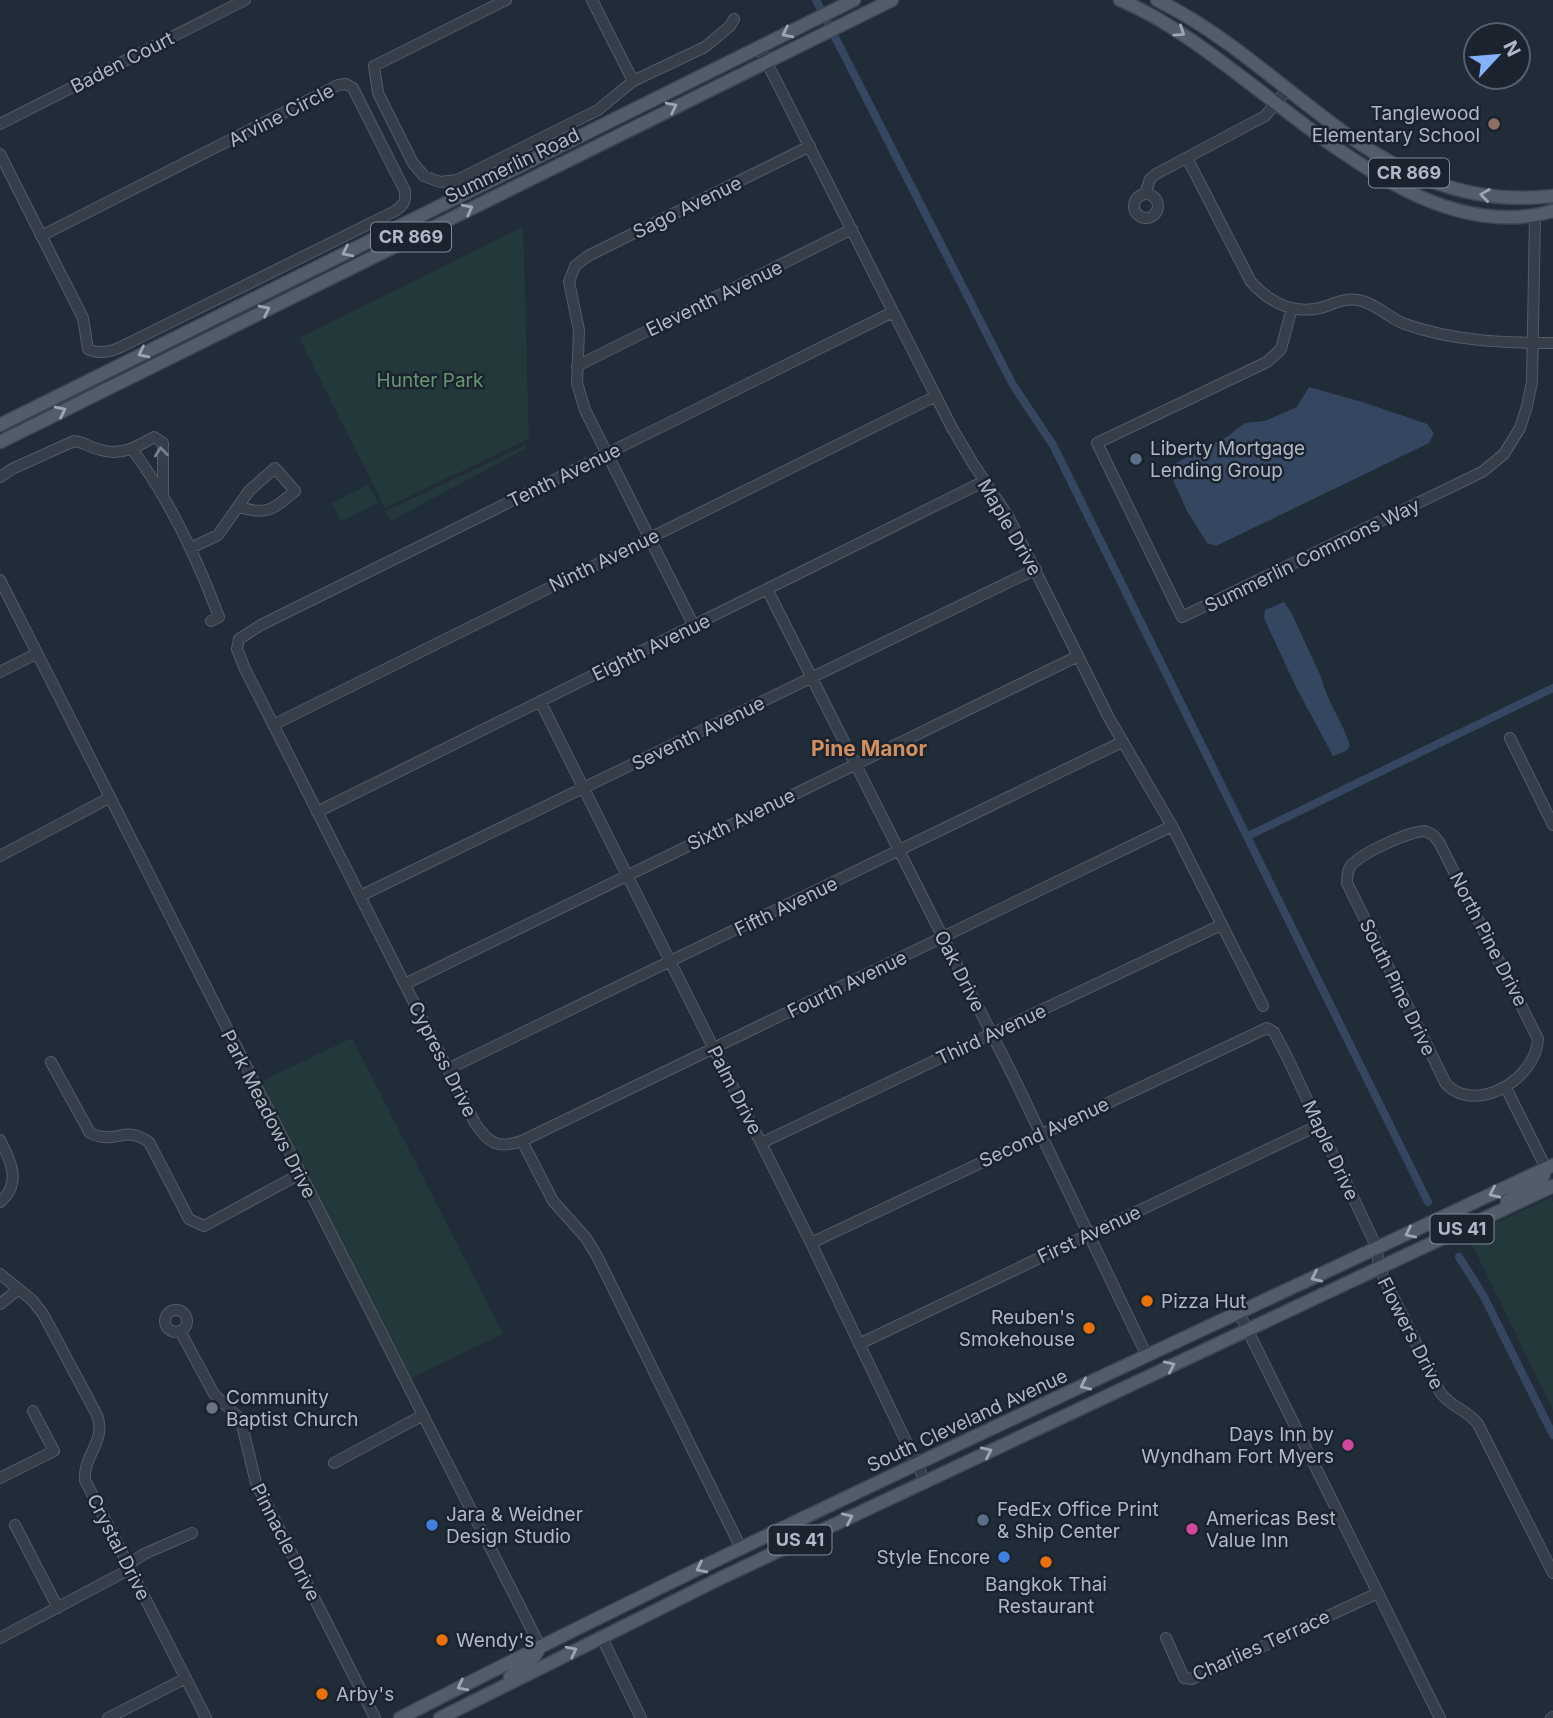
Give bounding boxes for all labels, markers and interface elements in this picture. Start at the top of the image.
north arrow [1462,21,1532,91]
one-way arrow [1173,24,1186,37]
one-way arrow [782,25,794,39]
street label: Baden Court [67,27,178,98]
text: N [1498,37,1525,60]
street label: Arvine Circle [225,79,338,152]
one-way arrow [665,102,677,116]
place label: Tanglewood Elementary School [1312,102,1480,147]
marker: Tanglewood Elementary School [1486,116,1502,132]
street label: Summerlin Road [441,123,583,208]
road number: CR 869 [1369,158,1449,188]
street label: Sago Avenue [629,171,745,244]
one-way arrow [1479,188,1491,203]
one-way arrow [461,203,473,217]
road number: CR 869 [371,222,451,251]
one-way arrow [342,243,354,257]
street label: Eleventh Avenue [642,255,786,341]
one-way arrow [258,304,270,318]
one-way arrow [138,344,150,358]
park label: Hunter Park [377,369,484,392]
one-way arrow [54,405,66,419]
place label: Liberty Mortgage Lending Group [1150,437,1305,482]
street label: Tenth Avenue [504,438,624,513]
one-way arrow [154,446,169,458]
marker: Liberty Mortgage Lending Group [1128,451,1144,467]
street label: Maple Drive [973,475,1046,580]
street label: Summerlin Commons Way [1201,493,1424,618]
street label: Ninth Avenue [545,524,663,597]
street label: Eighth Avenue [588,609,714,686]
street label: Seventh Avenue [628,691,768,776]
district label: Pine Manor [811,736,928,761]
street label: Sixth Avenue [684,783,799,855]
street label: North Pine Drive [1445,868,1532,1010]
street label: Fifth Avenue [731,872,841,941]
street label: South Pine Drive [1355,915,1441,1059]
street label: Oak Drive [929,927,990,1016]
street label: Fourth Avenue [784,946,911,1023]
street label: Cypress Drive [404,998,482,1121]
street label: Third Avenue [933,999,1050,1070]
street label: Park Meadows Drive [216,1026,321,1202]
street label: Palm Drive [702,1042,767,1138]
street label: Second Avenue [976,1092,1113,1173]
street label: Maple Drive [1297,1097,1364,1204]
one-way arrow [1489,1185,1501,1199]
street label: First Avenue [1034,1201,1145,1268]
road number: US 41 [1430,1214,1494,1244]
one-way arrow [1405,1225,1417,1239]
one-way arrow [1311,1269,1323,1283]
street label: Flowers Drive [1372,1273,1449,1393]
place label: Pizza Hut [1161,1290,1246,1313]
marker: Pizza Hut [1139,1293,1155,1309]
place label: Reuben's Smokehouse [959,1306,1075,1351]
marker: Reuben's Smokehouse [1081,1320,1097,1336]
one-way arrow [1163,1360,1175,1374]
street label: South Cleveland Avenue [863,1364,1071,1477]
one-way arrow [1080,1377,1092,1391]
place label: Community Baptist Church [226,1386,358,1431]
marker: Community Baptist Church [204,1400,220,1416]
place label: Days Inn by Wyndham Fort Myers [1141,1423,1334,1468]
marker: Days Inn by Wyndham Fort Myers [1340,1437,1356,1453]
one-way arrow [980,1447,992,1461]
street label: Pinnacle Drive [246,1480,325,1605]
street label: Crystal Drive [82,1490,155,1604]
place label: FedEx Office Print & Ship Center [997,1498,1159,1543]
place label: Jara & Weidner Design Studio [446,1503,583,1548]
place label: Americas Best Value Inn [1206,1507,1336,1552]
one-way arrow [840,1512,853,1526]
marker: FedEx Office Print & Ship Center [975,1512,991,1528]
marker: Jara & Weidner Design Studio [424,1517,440,1533]
marker: Americas Best Value Inn [1184,1521,1200,1537]
road number: US 41 [768,1526,832,1554]
place label: Style Encore [877,1546,990,1569]
marker: Style Encore [996,1549,1012,1565]
marker: Bangkok Thai Restaurant [1038,1554,1054,1570]
one-way arrow [696,1559,708,1573]
place label: Bangkok Thai Restaurant [985,1573,1107,1618]
street label: Charlies Terrace [1189,1605,1333,1686]
place label: Wendy's [456,1629,534,1652]
marker: Wendy's [434,1632,450,1648]
one-way arrow [565,1645,577,1659]
one-way arrow [457,1678,469,1692]
place label: Arby's [336,1683,394,1706]
marker: Arby's [314,1686,330,1702]

